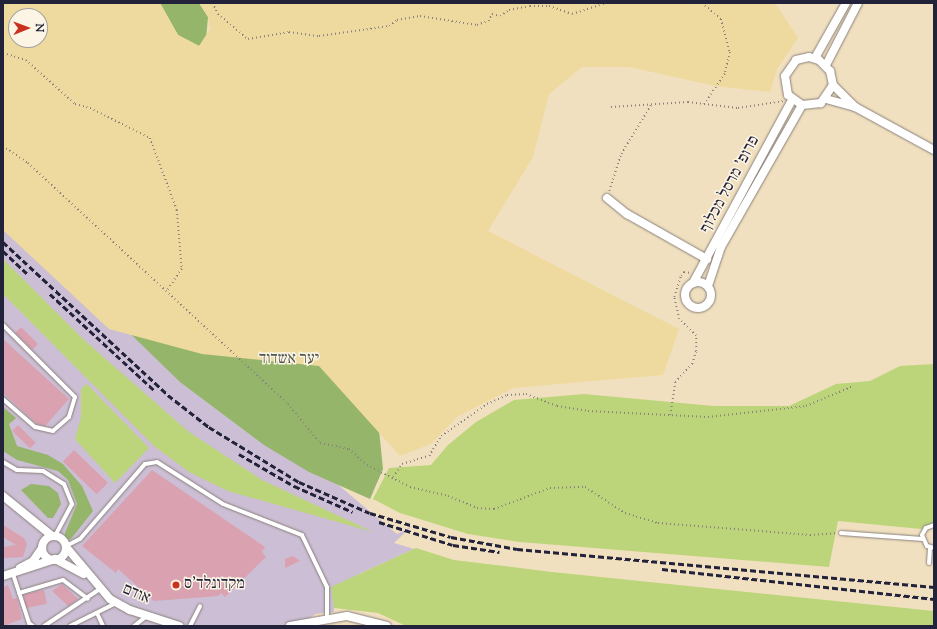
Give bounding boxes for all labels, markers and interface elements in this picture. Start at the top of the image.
north arrow [8,8,48,48]
text: N [31,23,47,32]
street label: פרופ' מרסל מכלוף [697,133,765,237]
park label: יער אשדוד [259,350,319,370]
place label: מקדונלד'ס [184,575,245,595]
marker: מקדונלד'ס [171,580,181,590]
street label: אודם [119,581,153,609]

